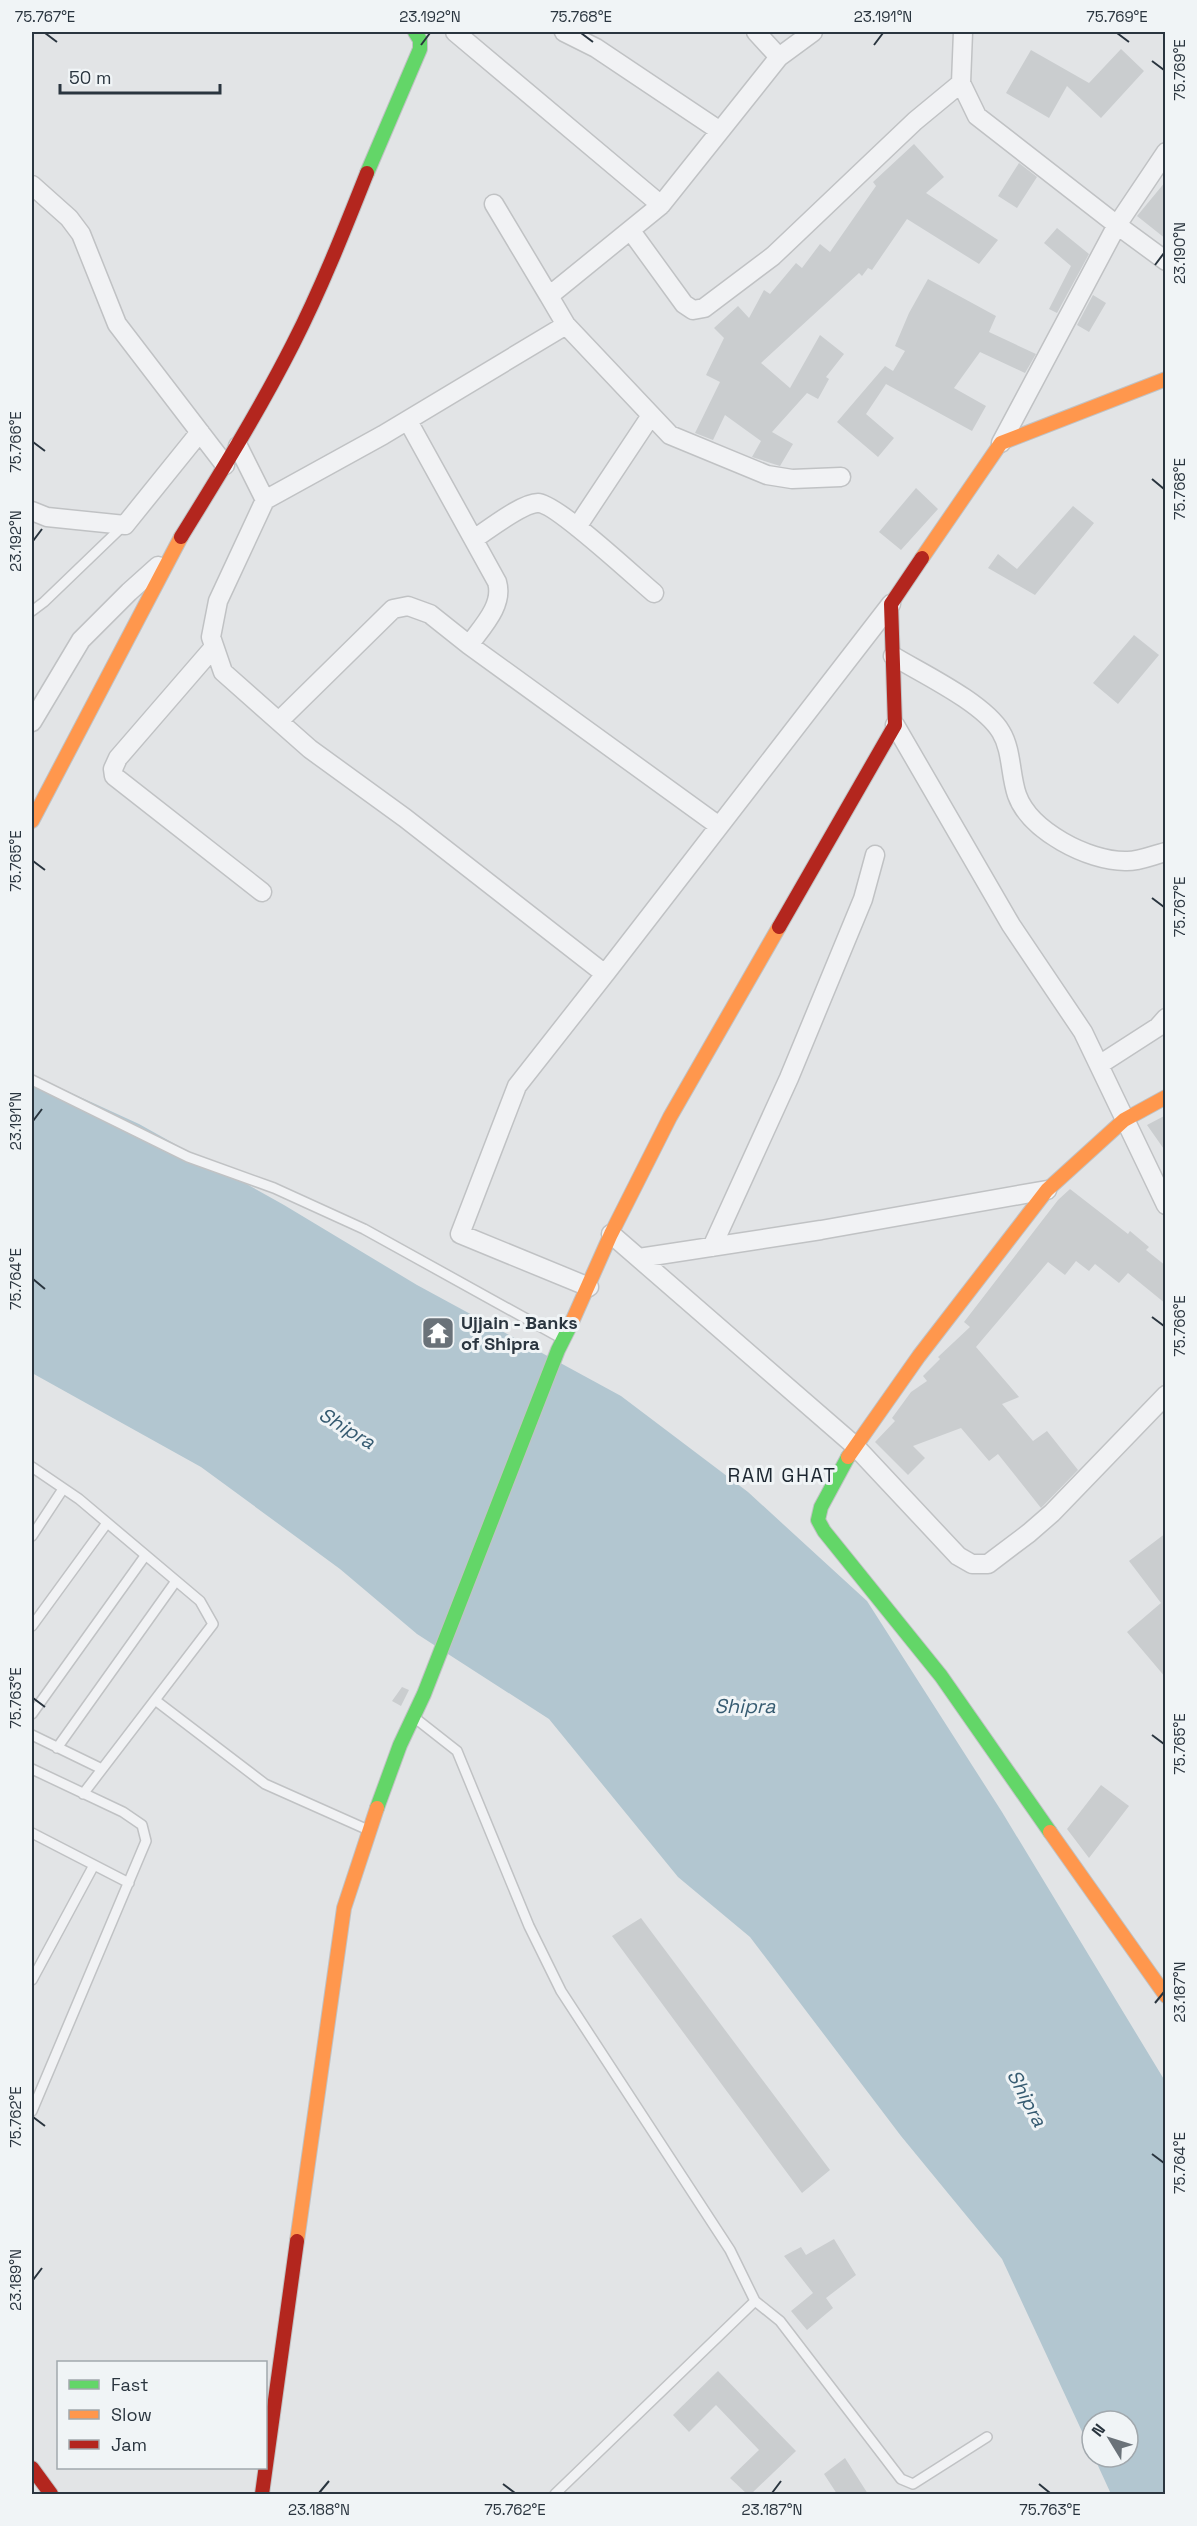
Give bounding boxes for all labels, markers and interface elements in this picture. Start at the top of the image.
text: 75.767°E [15,7,75,26]
text: 23.192°N [399,7,461,26]
text: 75.768°E [550,7,612,26]
text: 23.191°N [854,7,912,26]
text: 75.769°E [1086,7,1148,26]
text: 75.769°E [1170,39,1189,101]
scale bar [60,57,220,95]
text: 50 m [69,66,111,89]
text: 23.190°N [1170,222,1189,284]
text: 75.766°E [6,411,25,473]
text: 75.768°E [1170,458,1189,520]
text: 23.192°N [6,510,25,572]
text: 75.765°E [6,830,25,892]
text: 75.767°E [1170,877,1189,937]
text: 23.191°N [6,1092,25,1150]
text: 75.764°E [6,1248,25,1310]
text: 75.766°E [1170,1295,1189,1357]
place label: Ujjain - Banks of Shipra [461,1311,578,1355]
temple icon: Ujjain - Banks of Shipra [420,1315,456,1351]
water label: Shipra [314,1401,380,1455]
district label: RAM GHAT [728,1462,836,1488]
text: 75.763°E [6,1667,25,1729]
water label: Shipra [714,1693,776,1719]
text: 75.765°E [1170,1713,1189,1775]
text: 23.187°N [1170,1962,1189,2022]
water label: Shipra [1001,2065,1053,2131]
text: 75.762°E [6,2086,25,2148]
text: 75.764°E [1170,2132,1189,2194]
text: 23.189°N [6,2249,25,2311]
legend [57,2361,267,2469]
text: Fast [111,2373,148,2396]
text: Slow [111,2403,152,2426]
north arrow [1080,2409,1140,2469]
text: N [1087,2419,1110,2441]
text: Jam [111,2433,147,2456]
text: 23.188°N [288,2500,350,2519]
text: 75.762°E [484,2500,546,2519]
text: 23.187°N [742,2500,802,2519]
text: 75.763°E [1019,2500,1081,2519]

